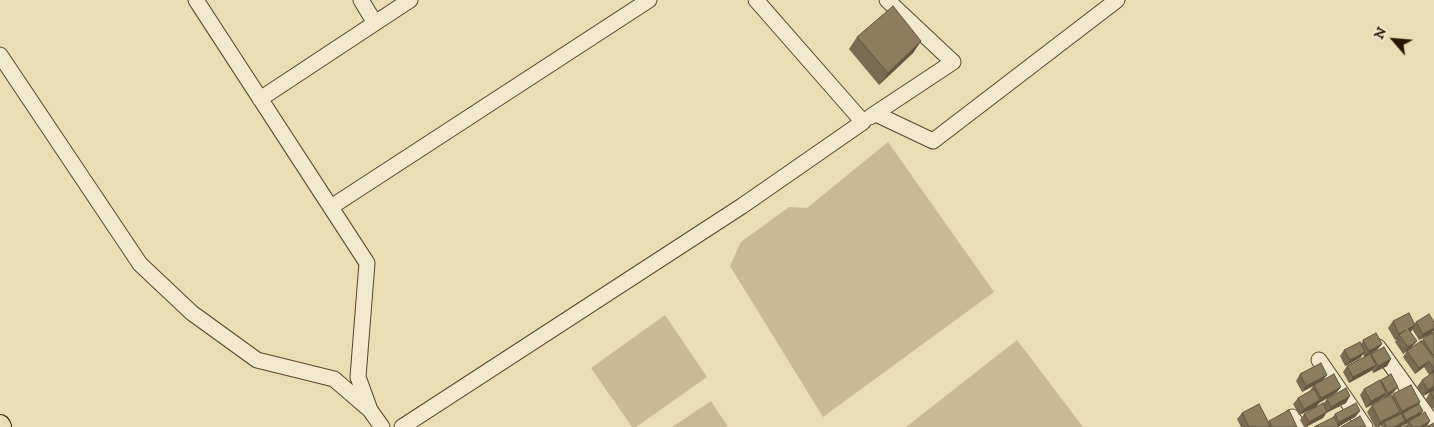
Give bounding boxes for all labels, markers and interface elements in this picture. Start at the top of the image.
north arrow [1369,15,1419,65]
text: N [1370,24,1391,42]

